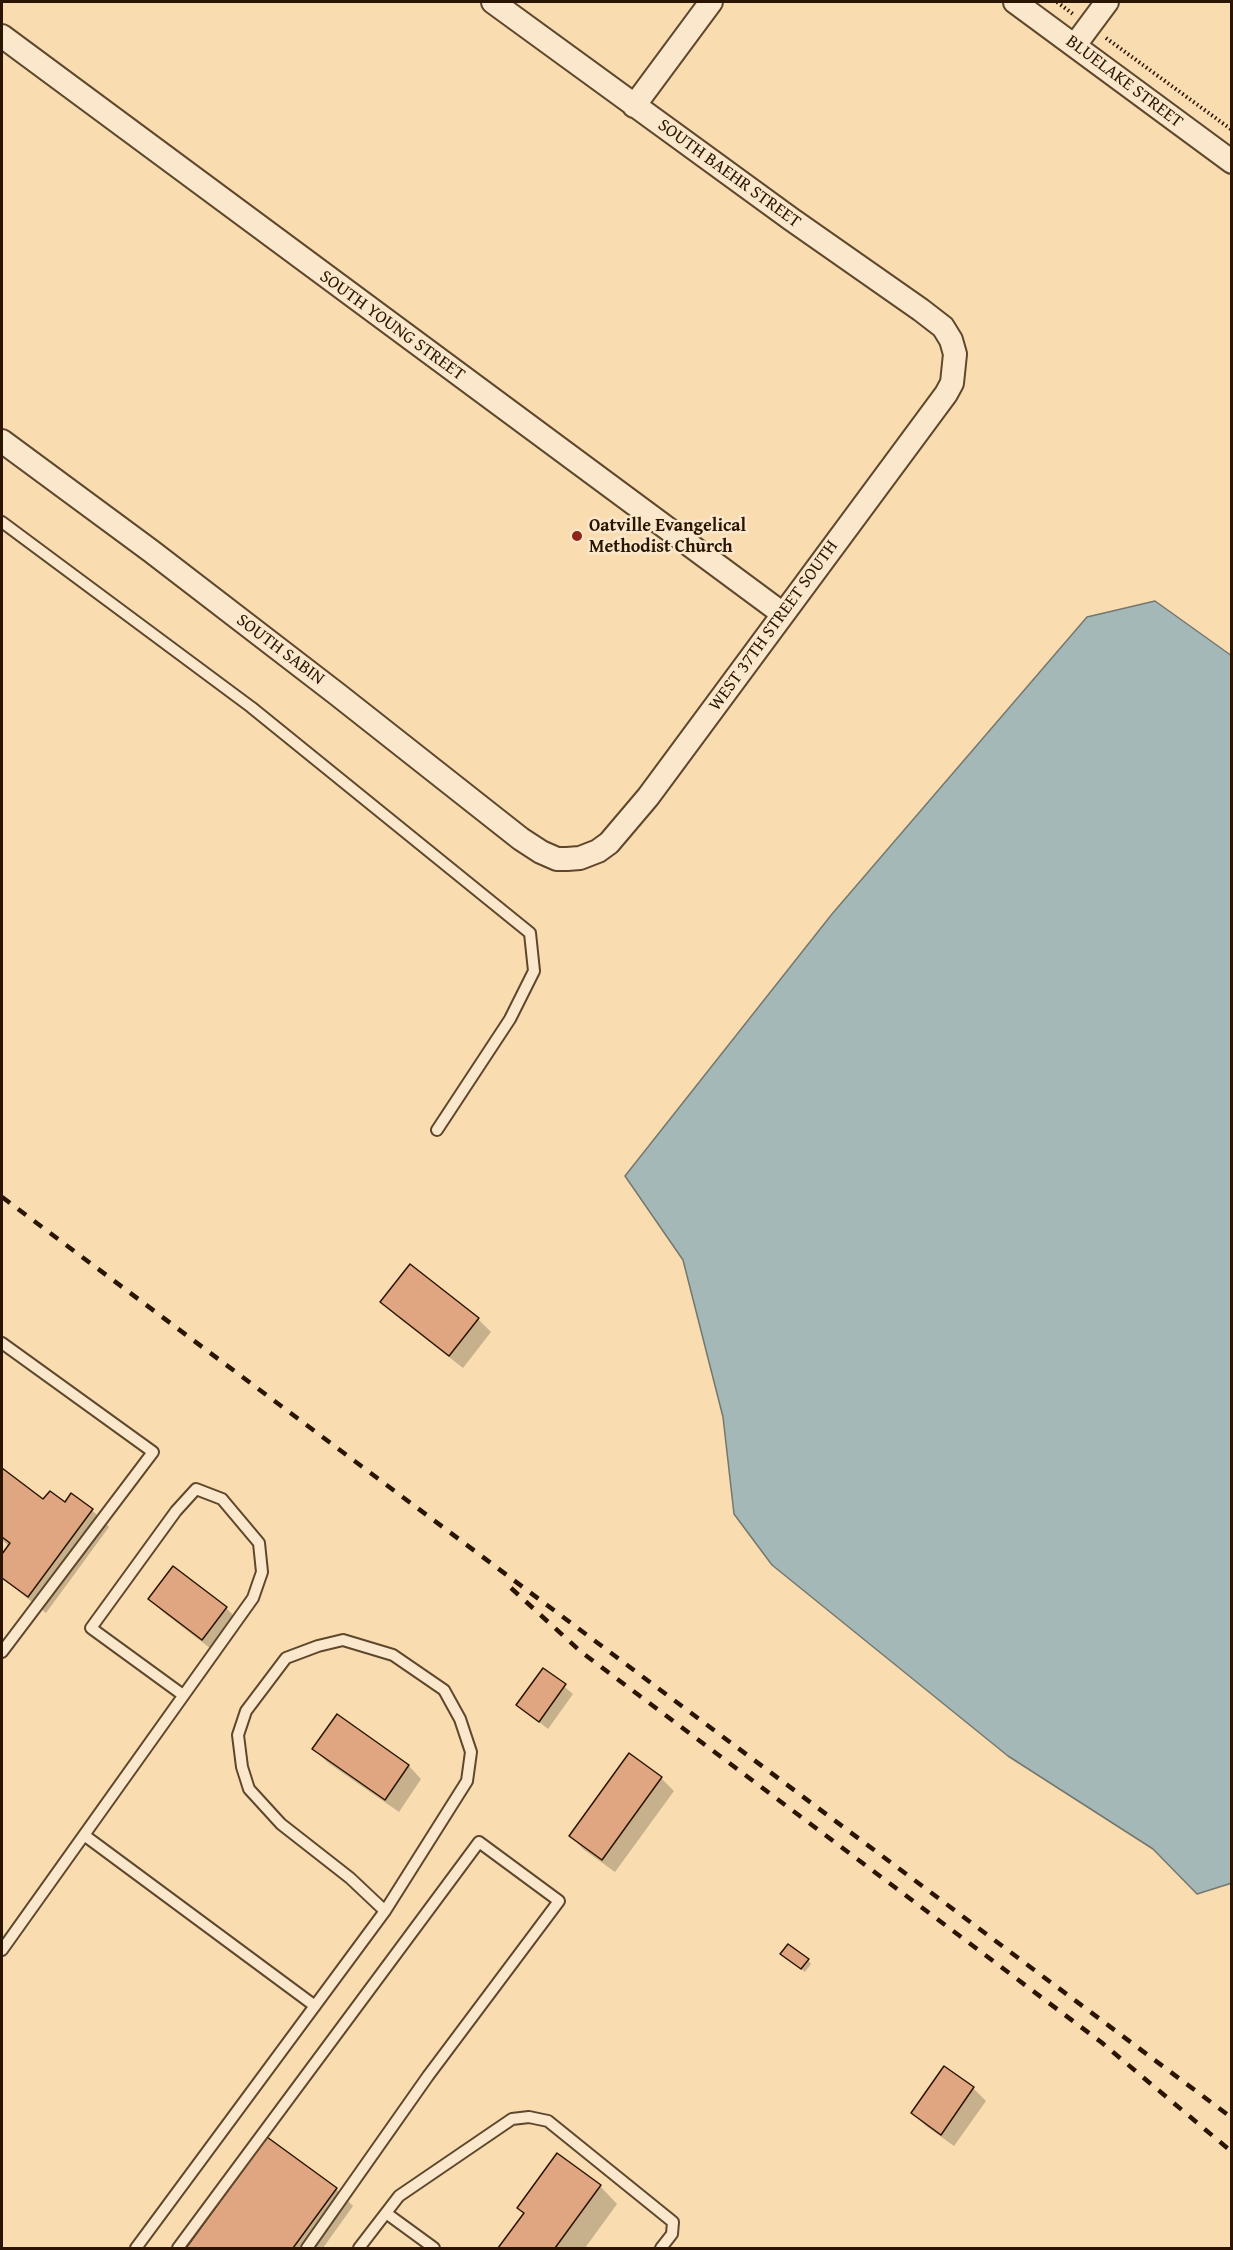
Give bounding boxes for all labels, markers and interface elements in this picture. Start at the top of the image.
street label: BLUELAKE STREET [1061,31,1187,133]
street label: SOUTH BAEHR STREET [653,115,805,233]
street label: SOUTH YOUNG STREET [315,266,469,386]
place label: Oatville Evangelical Methodist Church [589,515,746,558]
marker: Oatville Evangelical Methodist Church [570,529,584,543]
street label: WEST 37TH STREET SOUTH [705,536,843,716]
street label: SOUTH SABIN [232,610,328,690]

